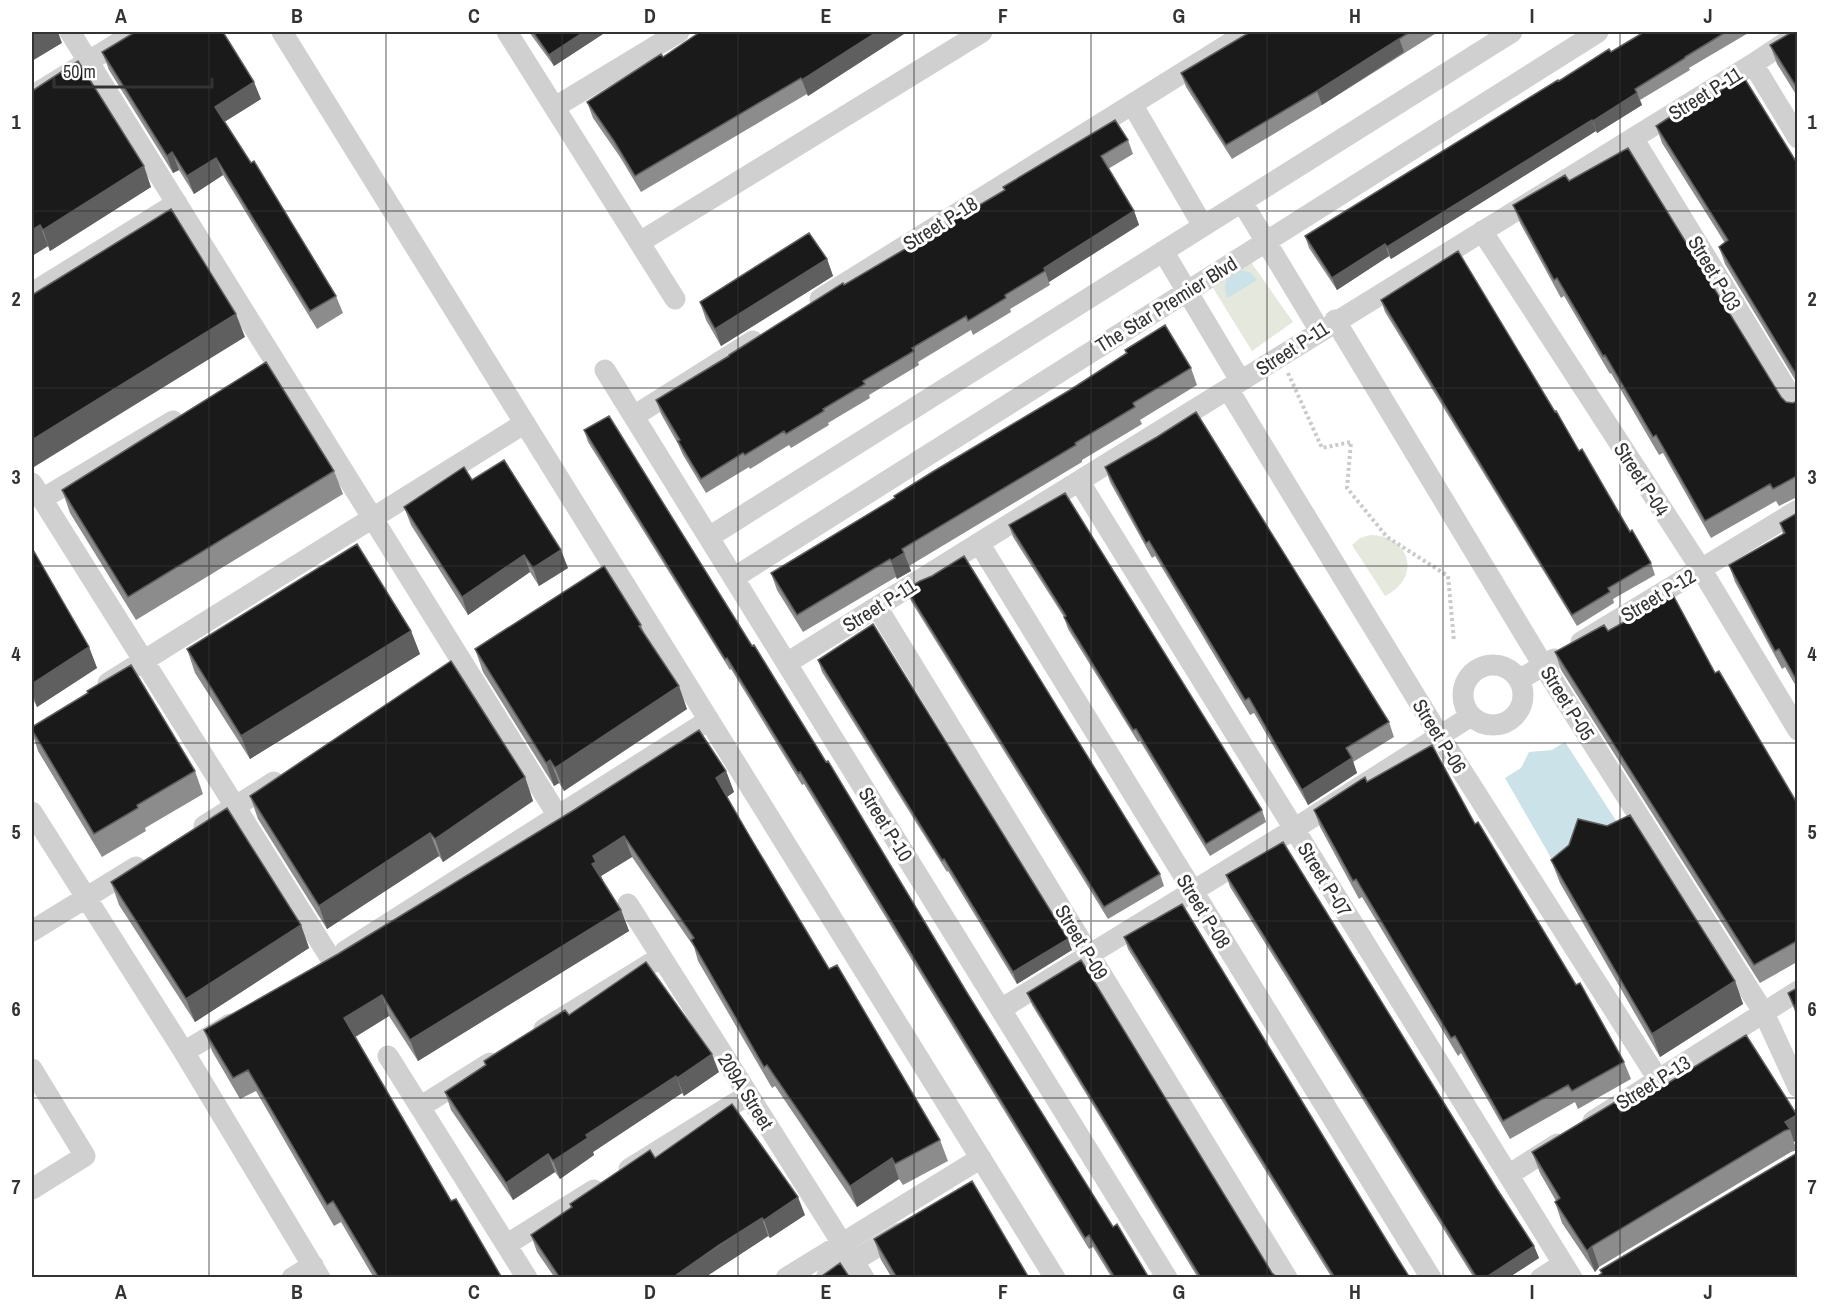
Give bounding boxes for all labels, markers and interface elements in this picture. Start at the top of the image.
text: A [115,2,127,29]
text: B [291,2,303,29]
text: C [468,2,480,29]
text: D [644,2,656,29]
text: E [821,2,832,29]
text: F [998,2,1008,29]
text: G [1173,2,1185,29]
text: H [1349,2,1361,29]
text: I [1530,2,1534,29]
text: J [1703,2,1713,29]
scale bar [54,51,212,89]
text: 50 m [63,59,96,84]
street label: Street P-11 [1663,60,1747,126]
text: 1 [11,108,21,135]
text: 1 [1807,108,1817,135]
street label: Street P-18 [898,190,982,256]
street label: Street P-03 [1682,230,1748,316]
street label: The Star Premier Blvd [1090,250,1242,358]
text: 2 [11,285,21,312]
text: 2 [1807,285,1817,312]
street label: Street P-11 [1250,314,1334,382]
street label: Street P-04 [1608,437,1676,521]
text: 3 [11,463,21,490]
text: 3 [1807,463,1817,490]
street label: Street P-12 [1615,562,1701,628]
street label: Street P-11 [837,572,921,638]
text: 4 [11,640,21,667]
text: 4 [1807,640,1817,667]
street label: Street P-05 [1535,661,1601,745]
street label: Street P-06 [1407,694,1473,778]
street label: Street P-10 [853,782,919,866]
text: 5 [11,818,21,845]
text: 5 [1807,818,1817,845]
street label: Street P-07 [1292,837,1358,921]
street label: Street P-08 [1171,869,1237,953]
street label: Street P-09 [1049,899,1115,985]
text: 6 [11,995,21,1022]
text: 6 [1807,995,1817,1022]
street label: 209A Street [712,1047,780,1135]
street label: Street P-13 [1611,1049,1695,1115]
text: 7 [11,1173,21,1200]
text: 7 [1807,1173,1817,1200]
text: A [115,1278,127,1305]
text: B [291,1278,303,1305]
text: C [468,1278,480,1305]
text: D [644,1278,656,1305]
text: E [821,1278,832,1305]
text: F [998,1278,1008,1305]
text: G [1173,1278,1185,1305]
text: H [1349,1278,1361,1305]
text: I [1530,1278,1534,1305]
text: J [1703,1278,1713,1305]

